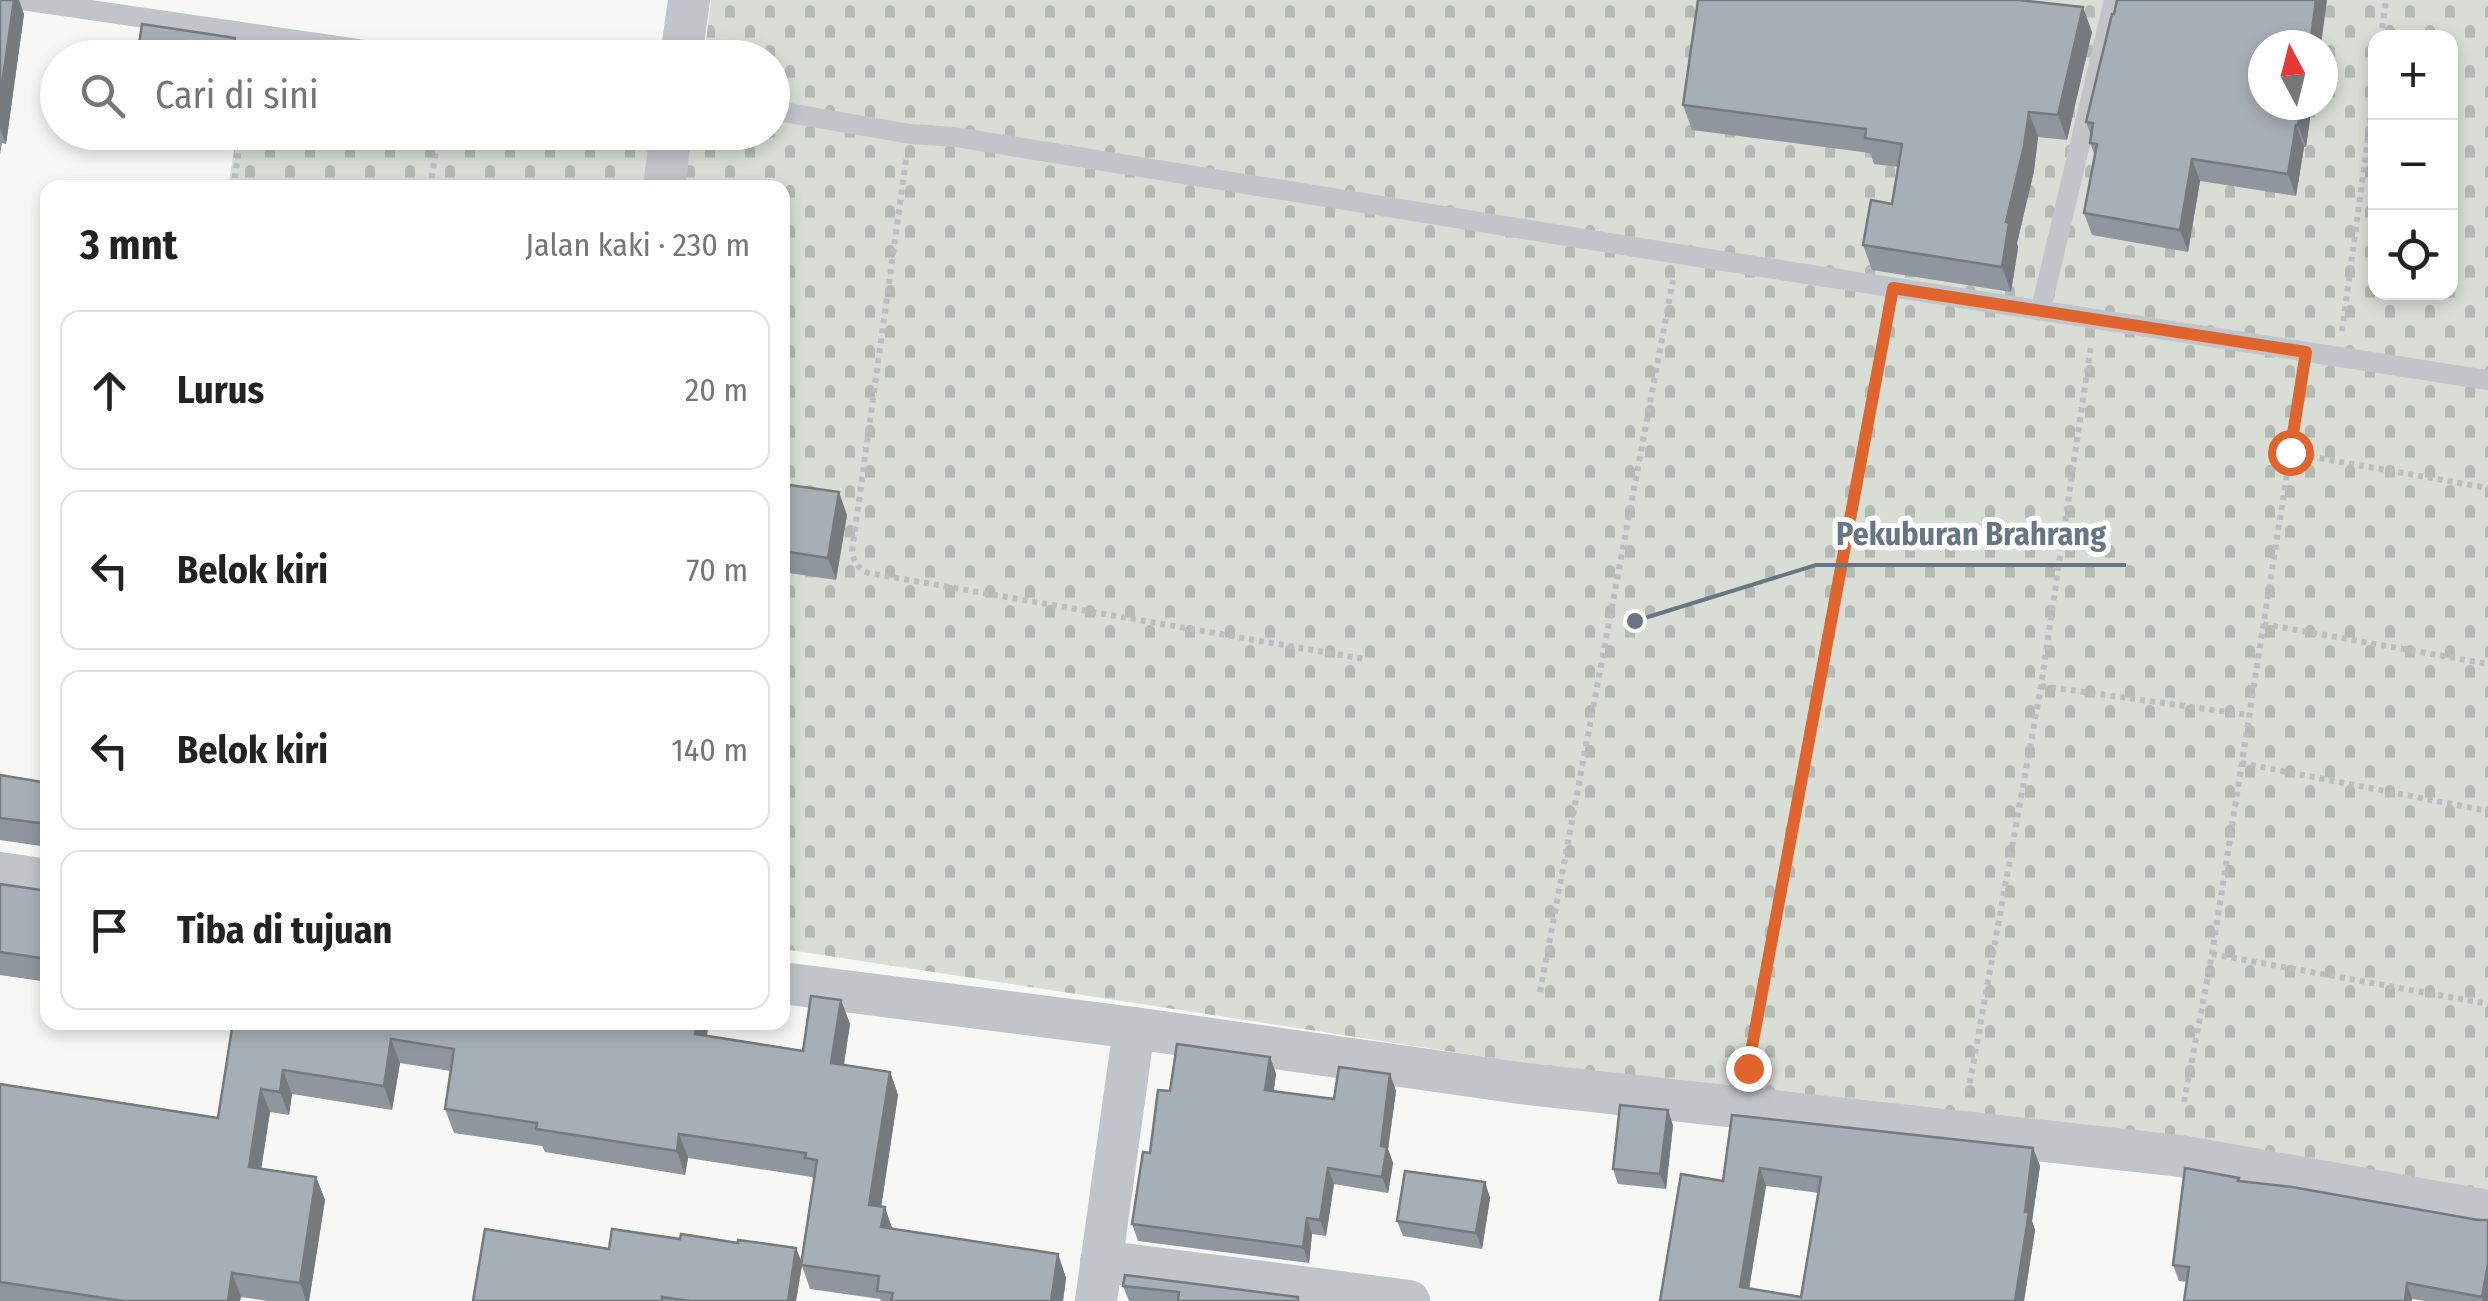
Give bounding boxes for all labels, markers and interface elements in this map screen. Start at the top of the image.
north arrow [2248,30,2338,120]
map controls [2368,30,2458,300]
button: + [2368,30,2458,120]
search box [40,40,790,150]
icon: search [75,68,130,123]
text: Cari di sini [155,72,319,118]
button: − [2368,120,2458,210]
button: locate [2368,210,2458,300]
text: 3 mnt [80,220,177,270]
text: Jalan kaki · 230 m [525,226,750,264]
icon: ahead [82,363,137,418]
text: Lurus [177,367,264,413]
text: 20 m [685,371,748,409]
route start [2268,430,2314,476]
callout: Pekuburan Brahrang [1816,503,2126,565]
text: Pekuburan Brahrang [1836,515,2106,553]
icon: left [82,543,137,598]
text: Belok kiri [177,547,328,593]
text: 70 m [687,551,748,589]
icon: left [82,723,137,778]
text: Belok kiri [177,727,328,773]
text: 140 m [671,731,748,769]
icon: arrive [82,903,137,958]
text: Tiba di tujuan [177,907,393,953]
route end [1726,1046,1772,1092]

